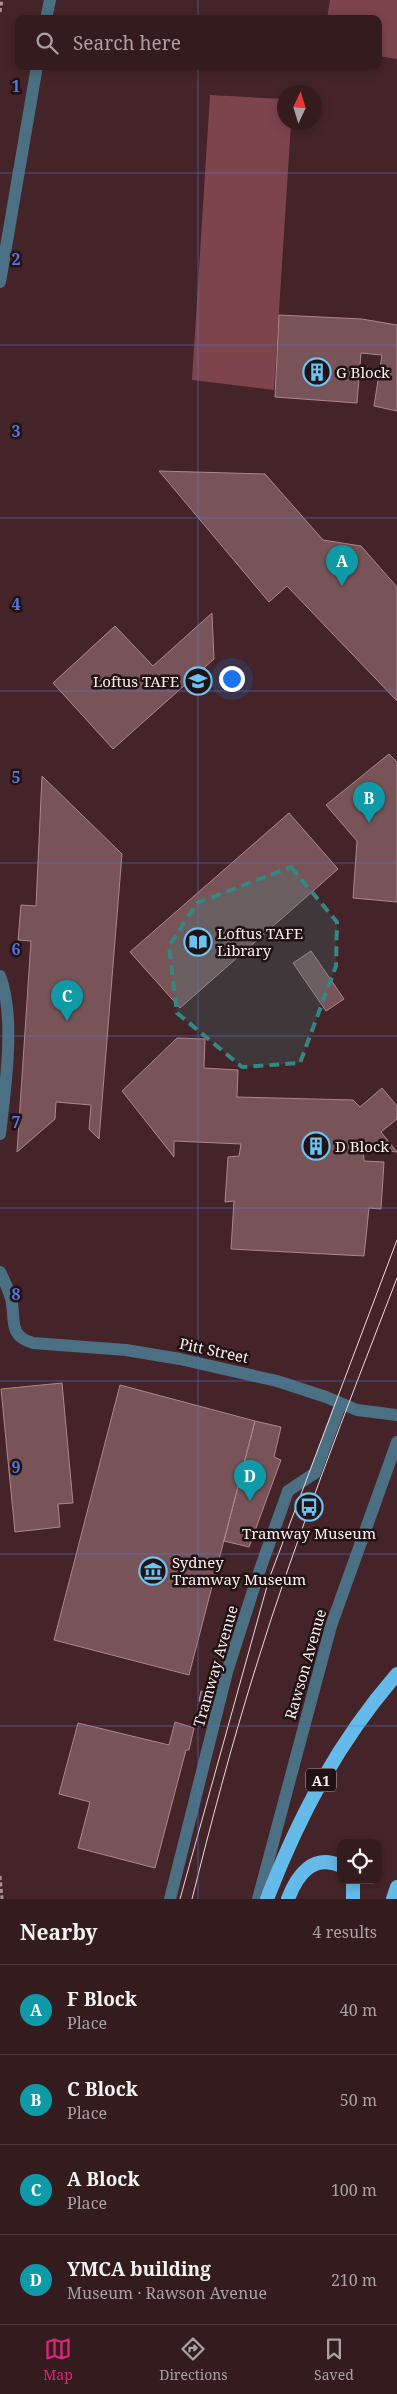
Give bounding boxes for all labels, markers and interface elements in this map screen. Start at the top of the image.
search box [15,15,382,70]
icon: search [33,29,61,57]
text: Search here [73,30,181,56]
text: 1 [11,75,21,97]
north arrow [277,85,322,130]
text: 2 [11,248,21,270]
building icon: G Block [302,357,332,387]
place label: G Block [336,362,390,382]
text: 3 [11,420,21,442]
pin: A [326,545,358,586]
text: 4 [11,593,21,615]
school or university icon: Loftus TAFE [183,666,213,696]
your location [219,666,245,692]
place label: Loftus TAFE [93,671,179,691]
text: 5 [11,766,21,788]
pin: B [353,782,385,823]
place label: Loftus TAFE Library [217,923,303,960]
library icon: Loftus TAFE Library [183,927,213,957]
text: 6 [11,938,21,960]
pin: C [51,980,83,1021]
text: 7 [11,1111,21,1133]
building icon: D Block [301,1131,331,1161]
place label: D Block [335,1136,389,1156]
text: 8 [11,1283,21,1305]
street label: Pitt Street [178,1333,250,1367]
text: 9 [11,1456,21,1478]
pin: D [234,1460,266,1501]
bus stop icon: Tramway Museum [294,1492,324,1522]
place label: Tramway Museum [242,1523,376,1543]
place label: Sydney Tramway Museum [172,1552,306,1589]
museum icon: Sydney Tramway Museum [138,1556,168,1586]
street label: Tramway Avenue [188,1603,242,1729]
street label: Rawson Avenue [280,1607,330,1721]
road number: A1 [306,1768,336,1792]
map controls [337,1839,382,1884]
button: locate [337,1839,382,1884]
text: Nearby [20,1918,98,1946]
text: 4 results [313,1921,377,1943]
text: F Block [67,1986,137,2012]
text: A [30,1999,42,2021]
text: 40 m [340,1999,377,2021]
text: Place [67,2012,107,2034]
text: C Block [67,2076,138,2102]
text: B [31,2089,41,2111]
text: 50 m [340,2089,377,2111]
text: Place [67,2102,107,2124]
text: A Block [67,2166,140,2192]
text: C [31,2179,41,2201]
text: 100 m [331,2179,377,2201]
text: Place [67,2192,107,2214]
text: YMCA building [67,2256,211,2282]
text: D [30,2269,42,2291]
text: 210 m [331,2269,377,2291]
text: Museum · Rawson Avenue [67,2282,267,2304]
tab: Map [43,2335,73,2384]
tab: Directions [159,2335,228,2384]
tab: Saved [314,2335,354,2384]

